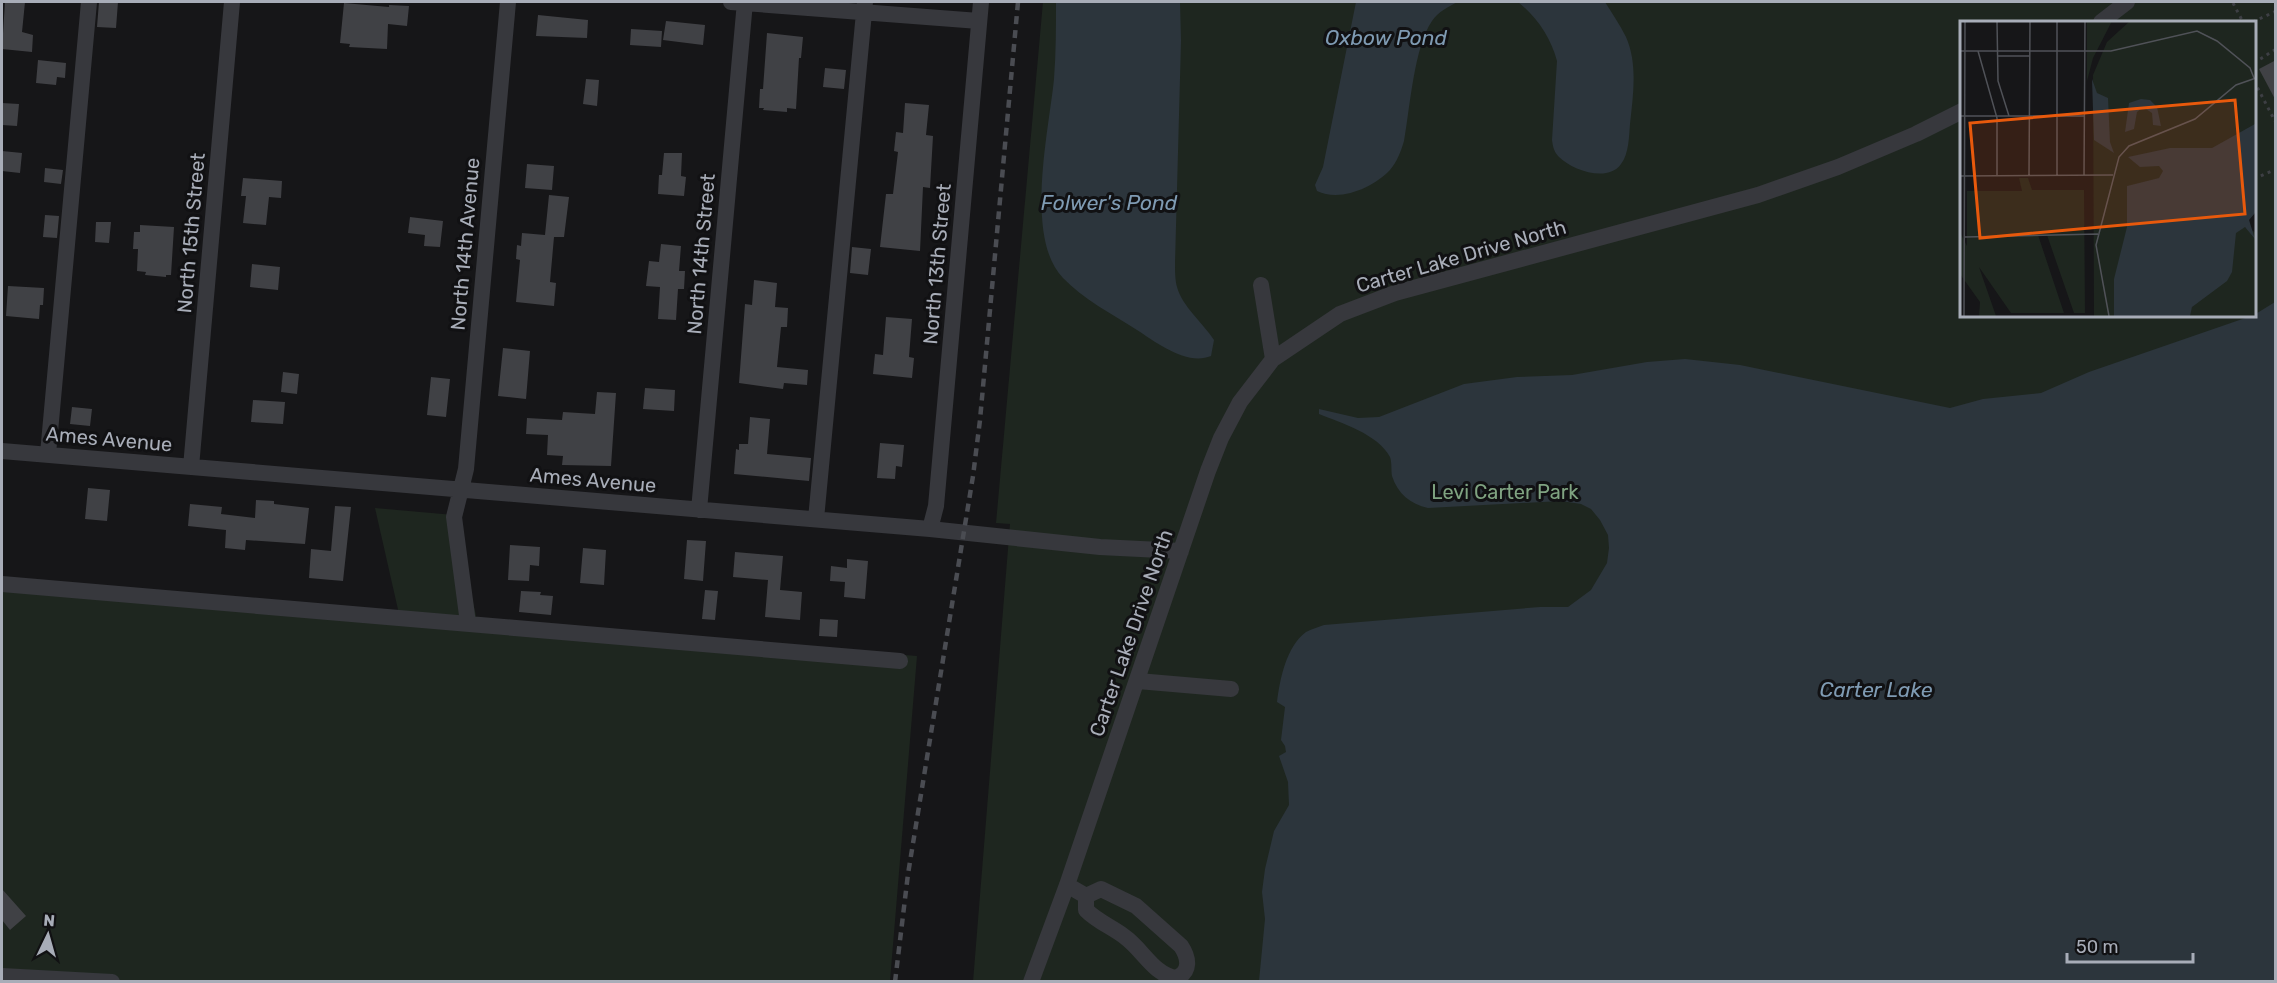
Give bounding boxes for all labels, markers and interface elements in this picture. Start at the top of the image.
inset map [1960,21,2256,316]
water label: Oxbow Pond [1325,25,1448,50]
street label: North 15th Street [172,152,210,314]
street label: North 14th Avenue [445,157,485,331]
street label: North 14th Street [682,172,720,336]
street label: North 13th Street [918,182,956,345]
water label: Folwer's Pond [1041,190,1178,215]
street label: Carter Lake Drive North [1353,215,1569,297]
street label: Ames Avenue [45,422,173,456]
street label: Ames Avenue [529,463,657,497]
park label: Levi Carter Park [1431,480,1579,504]
street label: Carter Lake Drive North [1084,526,1178,740]
water label: Carter Lake [1820,677,1933,702]
north arrow [18,905,78,965]
text: N [43,911,56,931]
scale bar [2067,926,2193,964]
text: 50 m [2076,936,2119,958]

